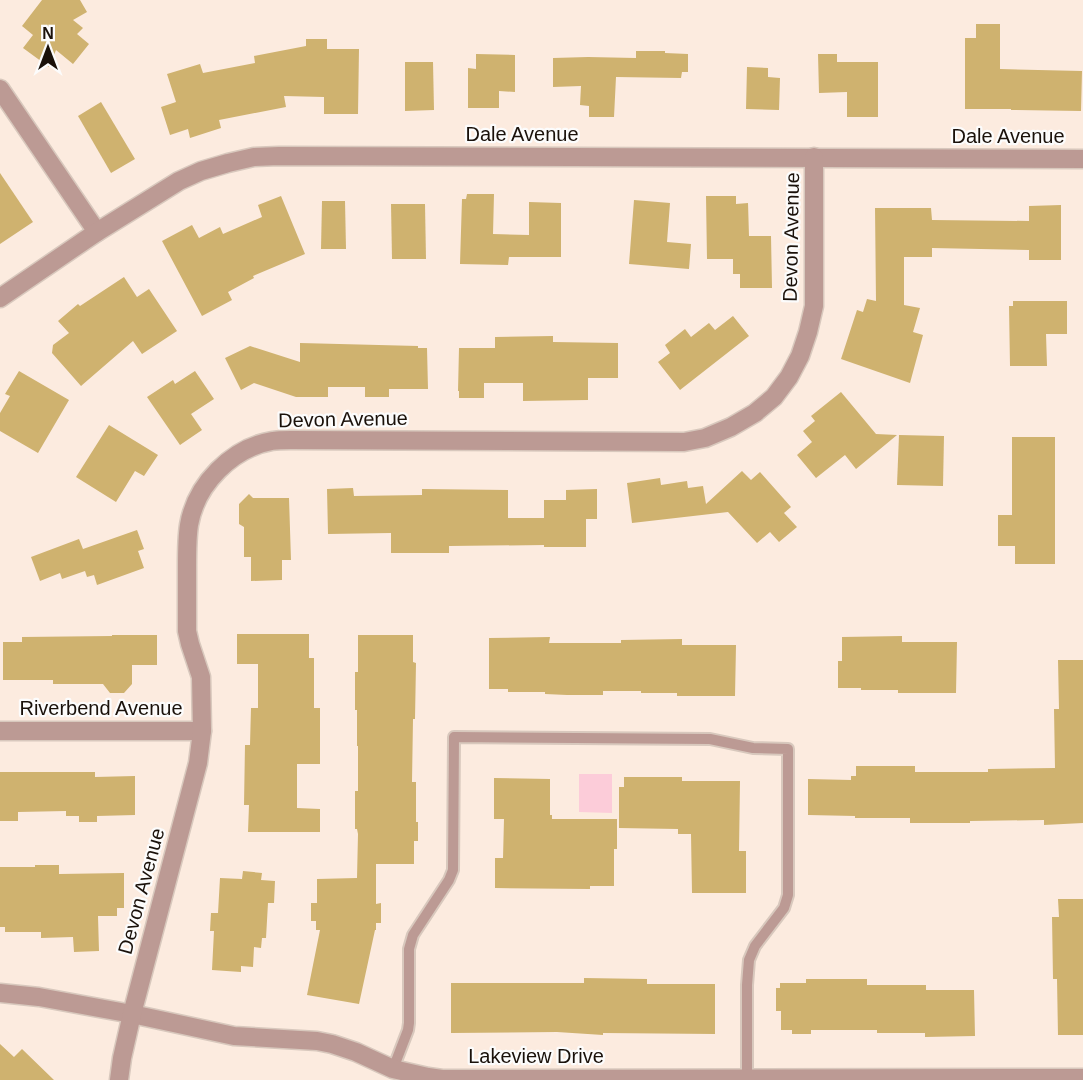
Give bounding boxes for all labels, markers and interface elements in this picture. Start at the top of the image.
north arrow [18,18,78,78]
text: N [42,25,54,42]
street label: Dale Avenue [465,123,579,145]
street label: Dale Avenue [951,125,1065,147]
street label: Devon Avenue [779,172,803,302]
street label: Devon Avenue [278,407,408,431]
street label: Riverbend Avenue [19,697,183,719]
street label: Devon Avenue [114,825,168,957]
street label: Lakeview Drive [468,1045,604,1067]

